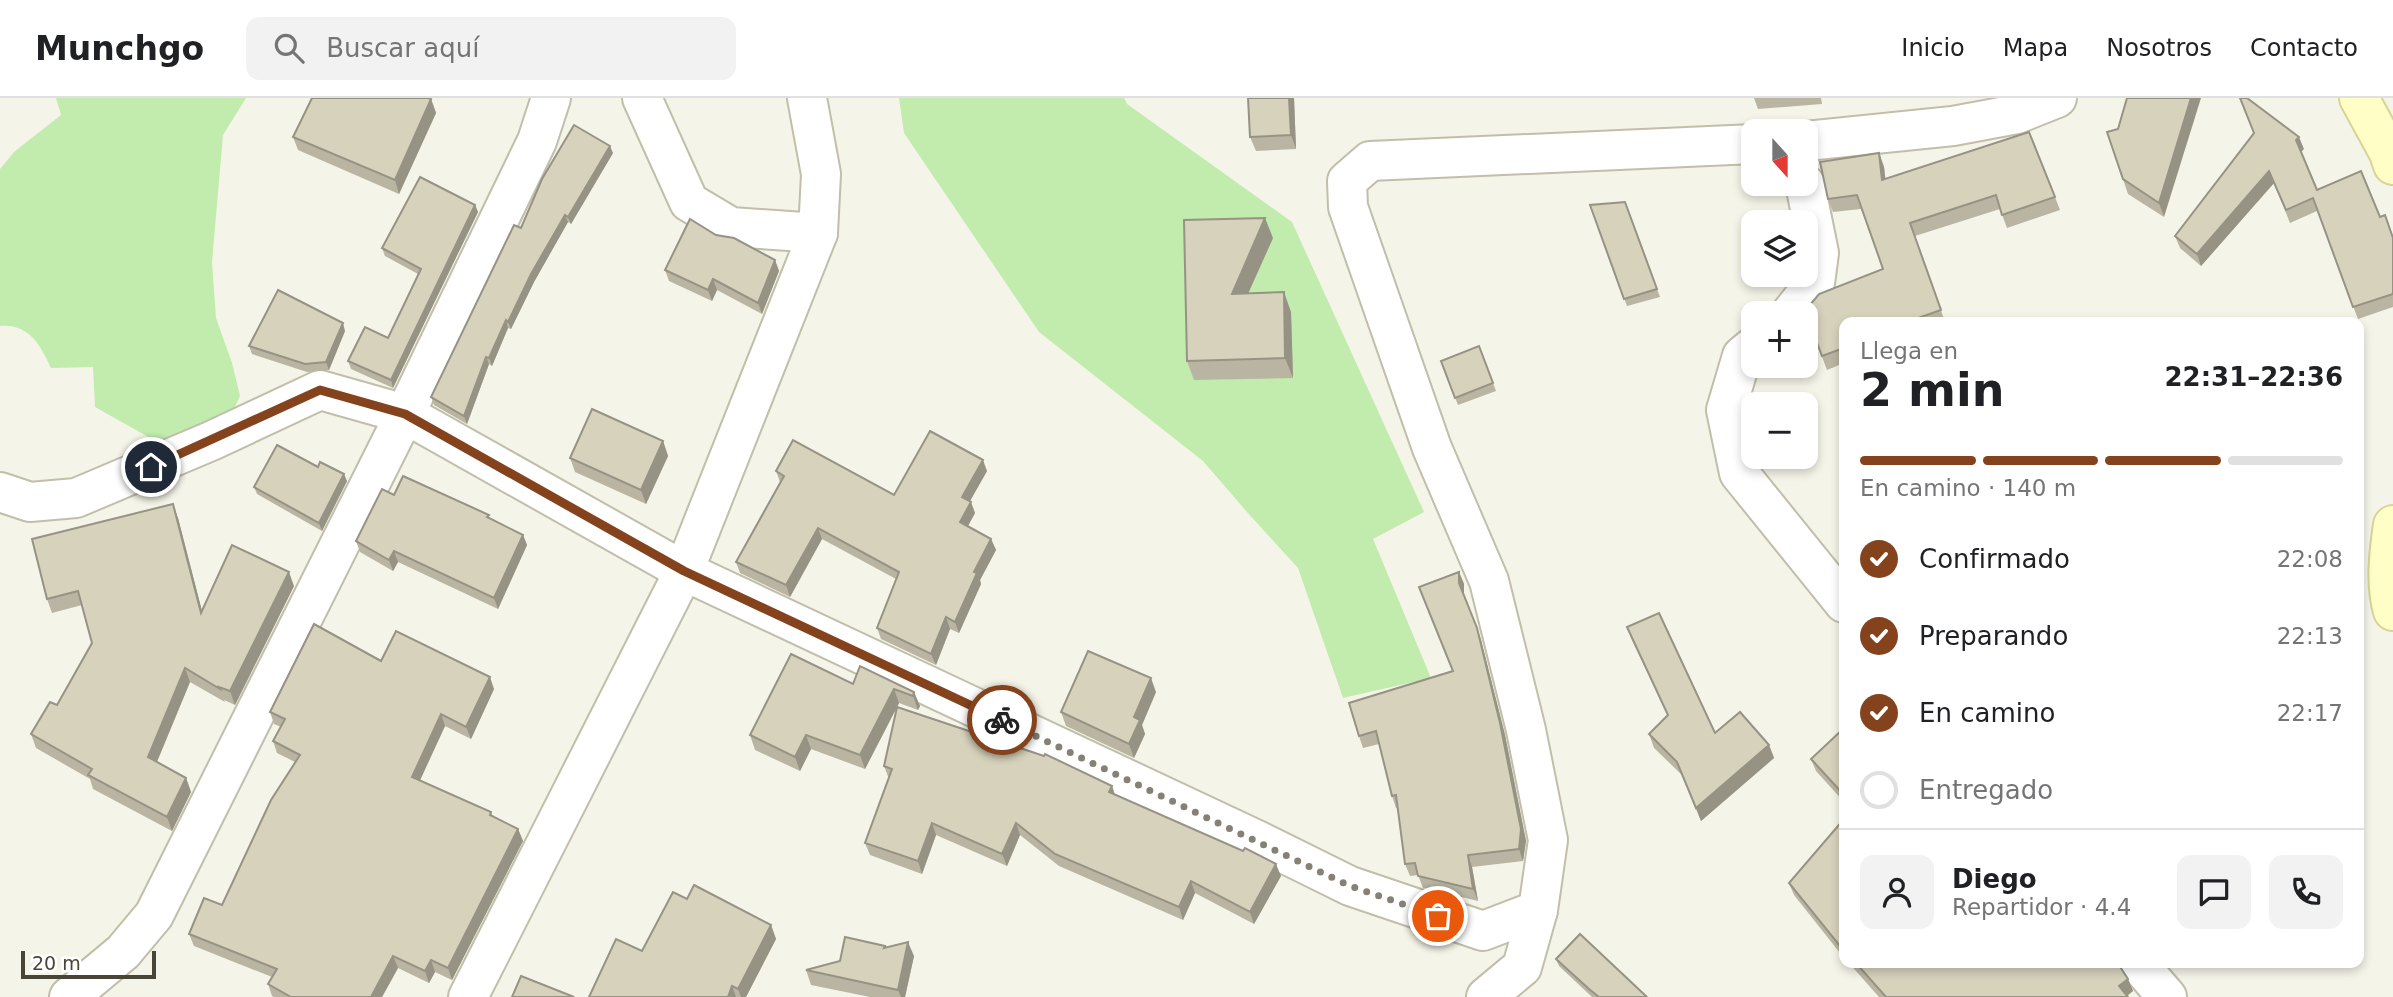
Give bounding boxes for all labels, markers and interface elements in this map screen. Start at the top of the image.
search box [246,17,736,80]
text: Munchgo [35,29,204,68]
icon: search [270,29,308,67]
text: Buscar aquí [326,33,479,63]
text: Inicio [1901,34,1965,62]
text: Mapa [2003,34,2068,62]
text: Nosotros [2106,34,2212,62]
text: Contacto [2250,34,2358,62]
north arrow [1741,119,1818,196]
map controls [1741,119,1818,469]
button: layers [1741,210,1818,287]
button: + [1741,301,1818,378]
text: Llega en [1860,338,1958,364]
text: 22:31–22:36 [2164,362,2343,392]
text: 2 min [1860,363,2004,417]
button: − [1741,392,1818,469]
pin [121,437,181,497]
icon: home [132,448,170,486]
text: En camino · 140 m [1860,475,2076,501]
icon: check [1860,540,1898,578]
text: Confirmado [1919,544,2070,574]
text: 22:08 [2277,546,2343,572]
icon: check [1860,617,1898,655]
text: Preparando [1919,621,2068,651]
text: 22:13 [2277,623,2343,649]
courier [967,685,1037,755]
icon: check [1860,694,1898,732]
text: En camino [1919,698,2055,728]
text: 22:17 [2277,700,2343,726]
icon: bike [983,701,1021,739]
text: Entregado [1919,775,2053,805]
button: person [1860,855,1934,929]
button: chat [2177,855,2251,929]
button: phone [2269,855,2343,929]
text: Diego [1952,864,2037,894]
pin [1408,886,1468,946]
text: Repartidor · 4.4 [1952,894,2131,920]
icon: bag [1419,897,1457,935]
scale bar [21,948,156,980]
text: 20 m [32,952,81,974]

